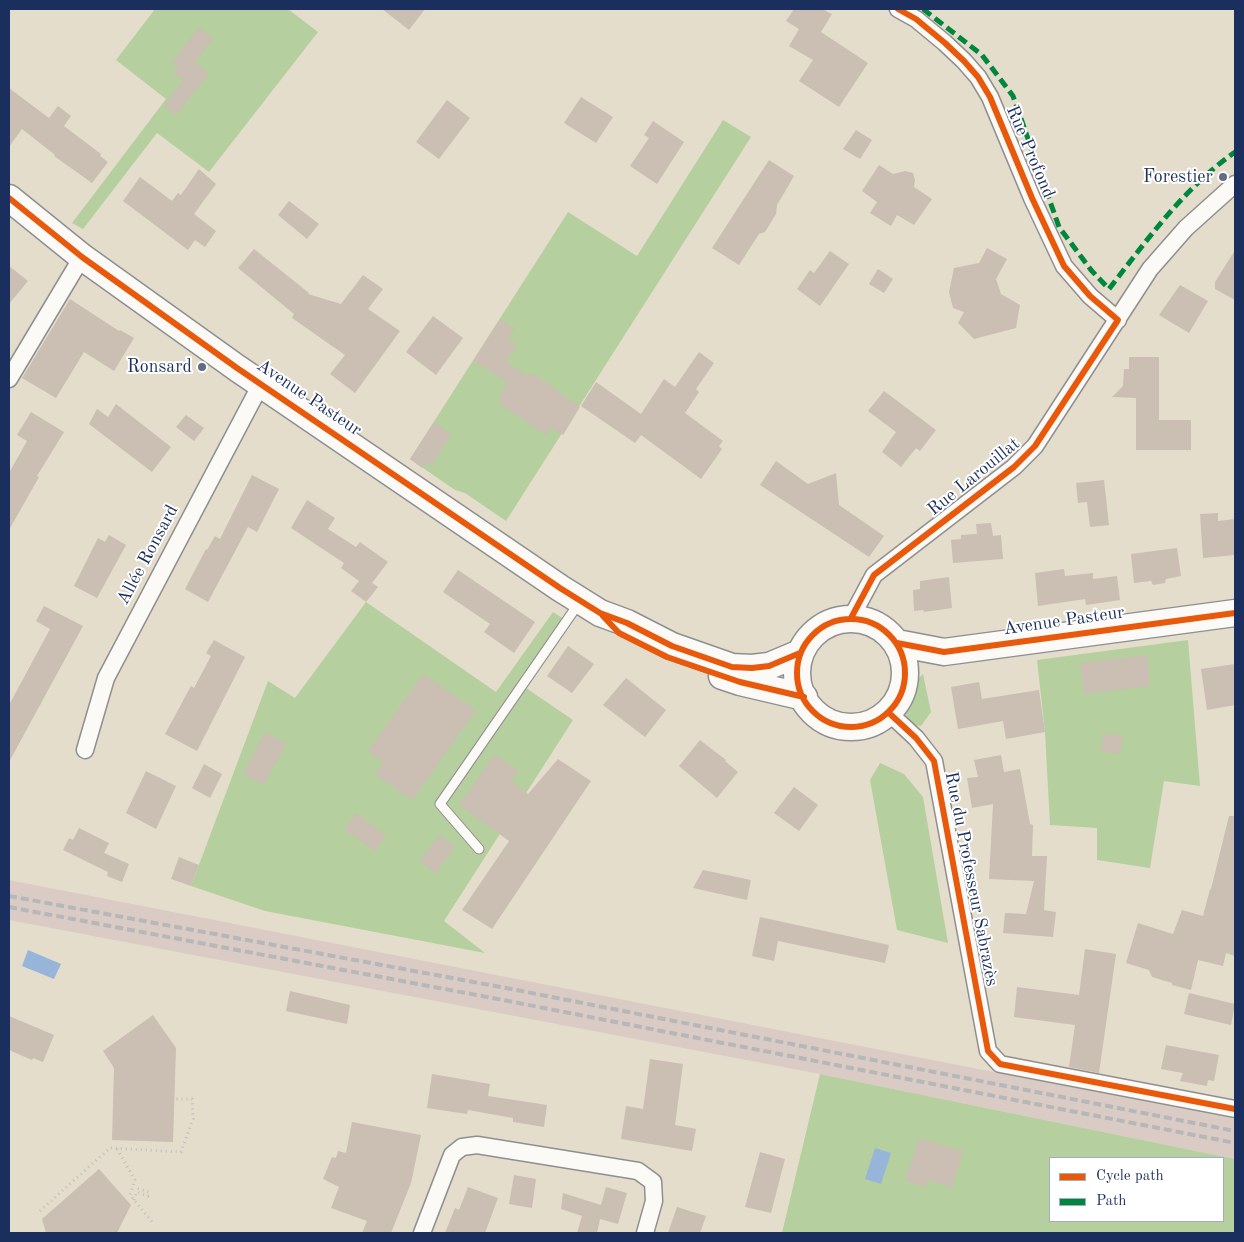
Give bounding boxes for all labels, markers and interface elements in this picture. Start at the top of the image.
street label: Rue Profond [1001,103,1059,201]
place label: Forestier [1143,166,1213,188]
marker: Forestier [1217,171,1229,183]
street label: Avenue Pasteur [252,355,366,441]
place label: Ronsard [127,356,192,378]
marker: Ronsard [196,361,208,373]
street label: Rue Larouillat [924,433,1024,521]
street label: Allée Ronsard [113,501,183,609]
street label: Avenue Pasteur [1002,602,1126,640]
street label: Rue du Professeur Sabrazès [940,770,1002,988]
legend [1049,1157,1224,1222]
text: Cycle path [1096,1169,1164,1184]
text: Path [1096,1194,1126,1209]

